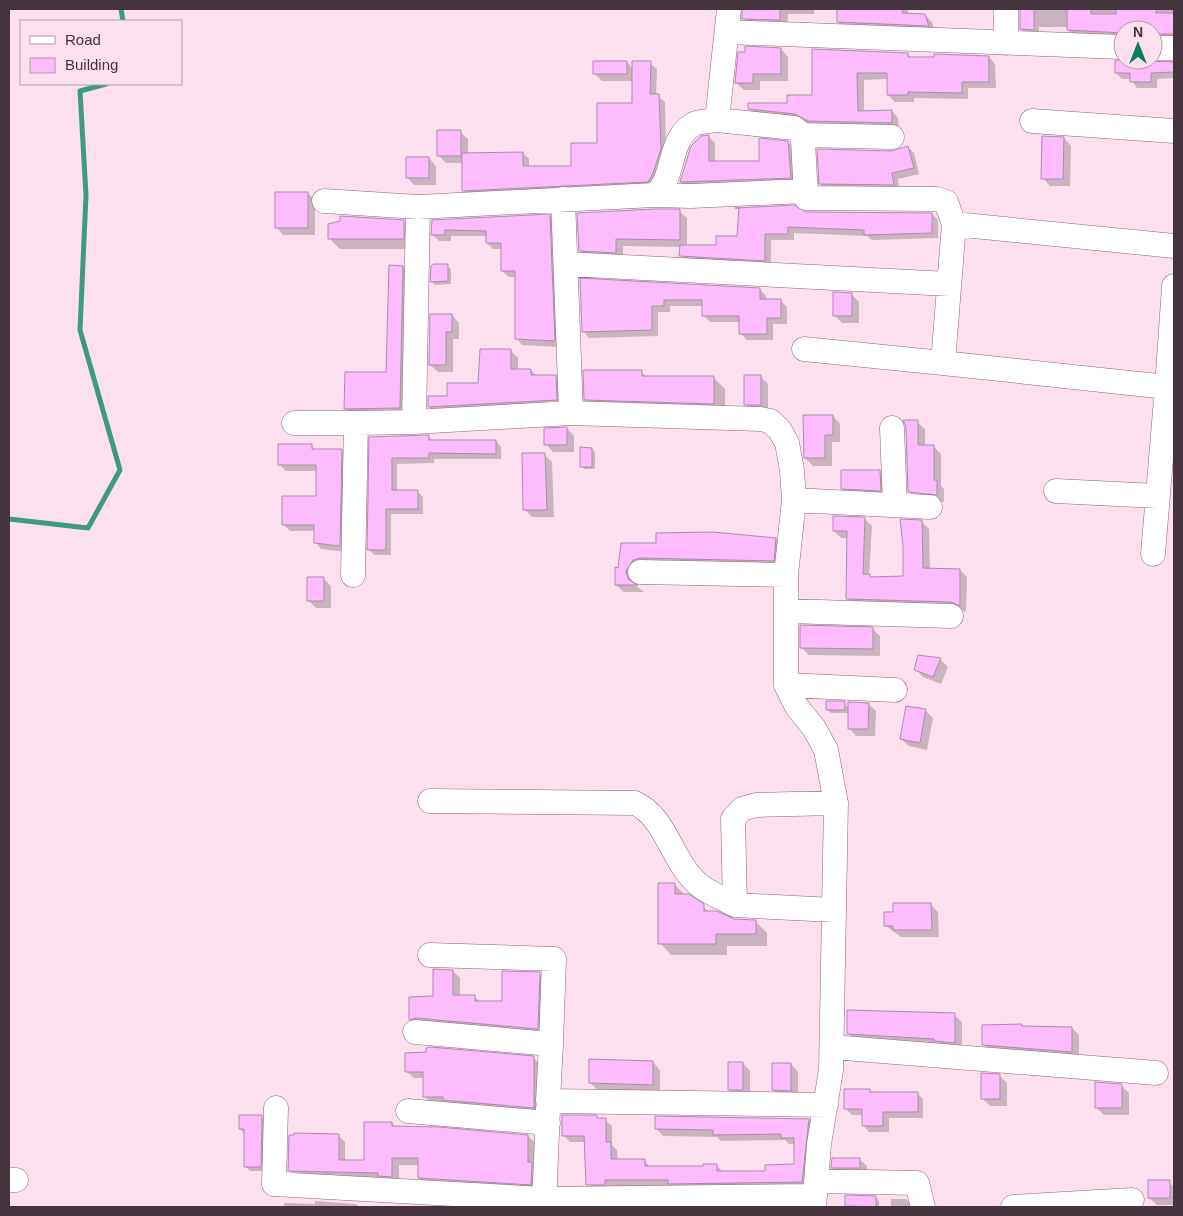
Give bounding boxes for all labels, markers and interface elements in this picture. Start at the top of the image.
legend [20,20,182,85]
north arrow [1113,20,1163,70]
text: N [1133,24,1143,40]
text: Road [65,31,101,48]
text: Building [65,56,118,73]

